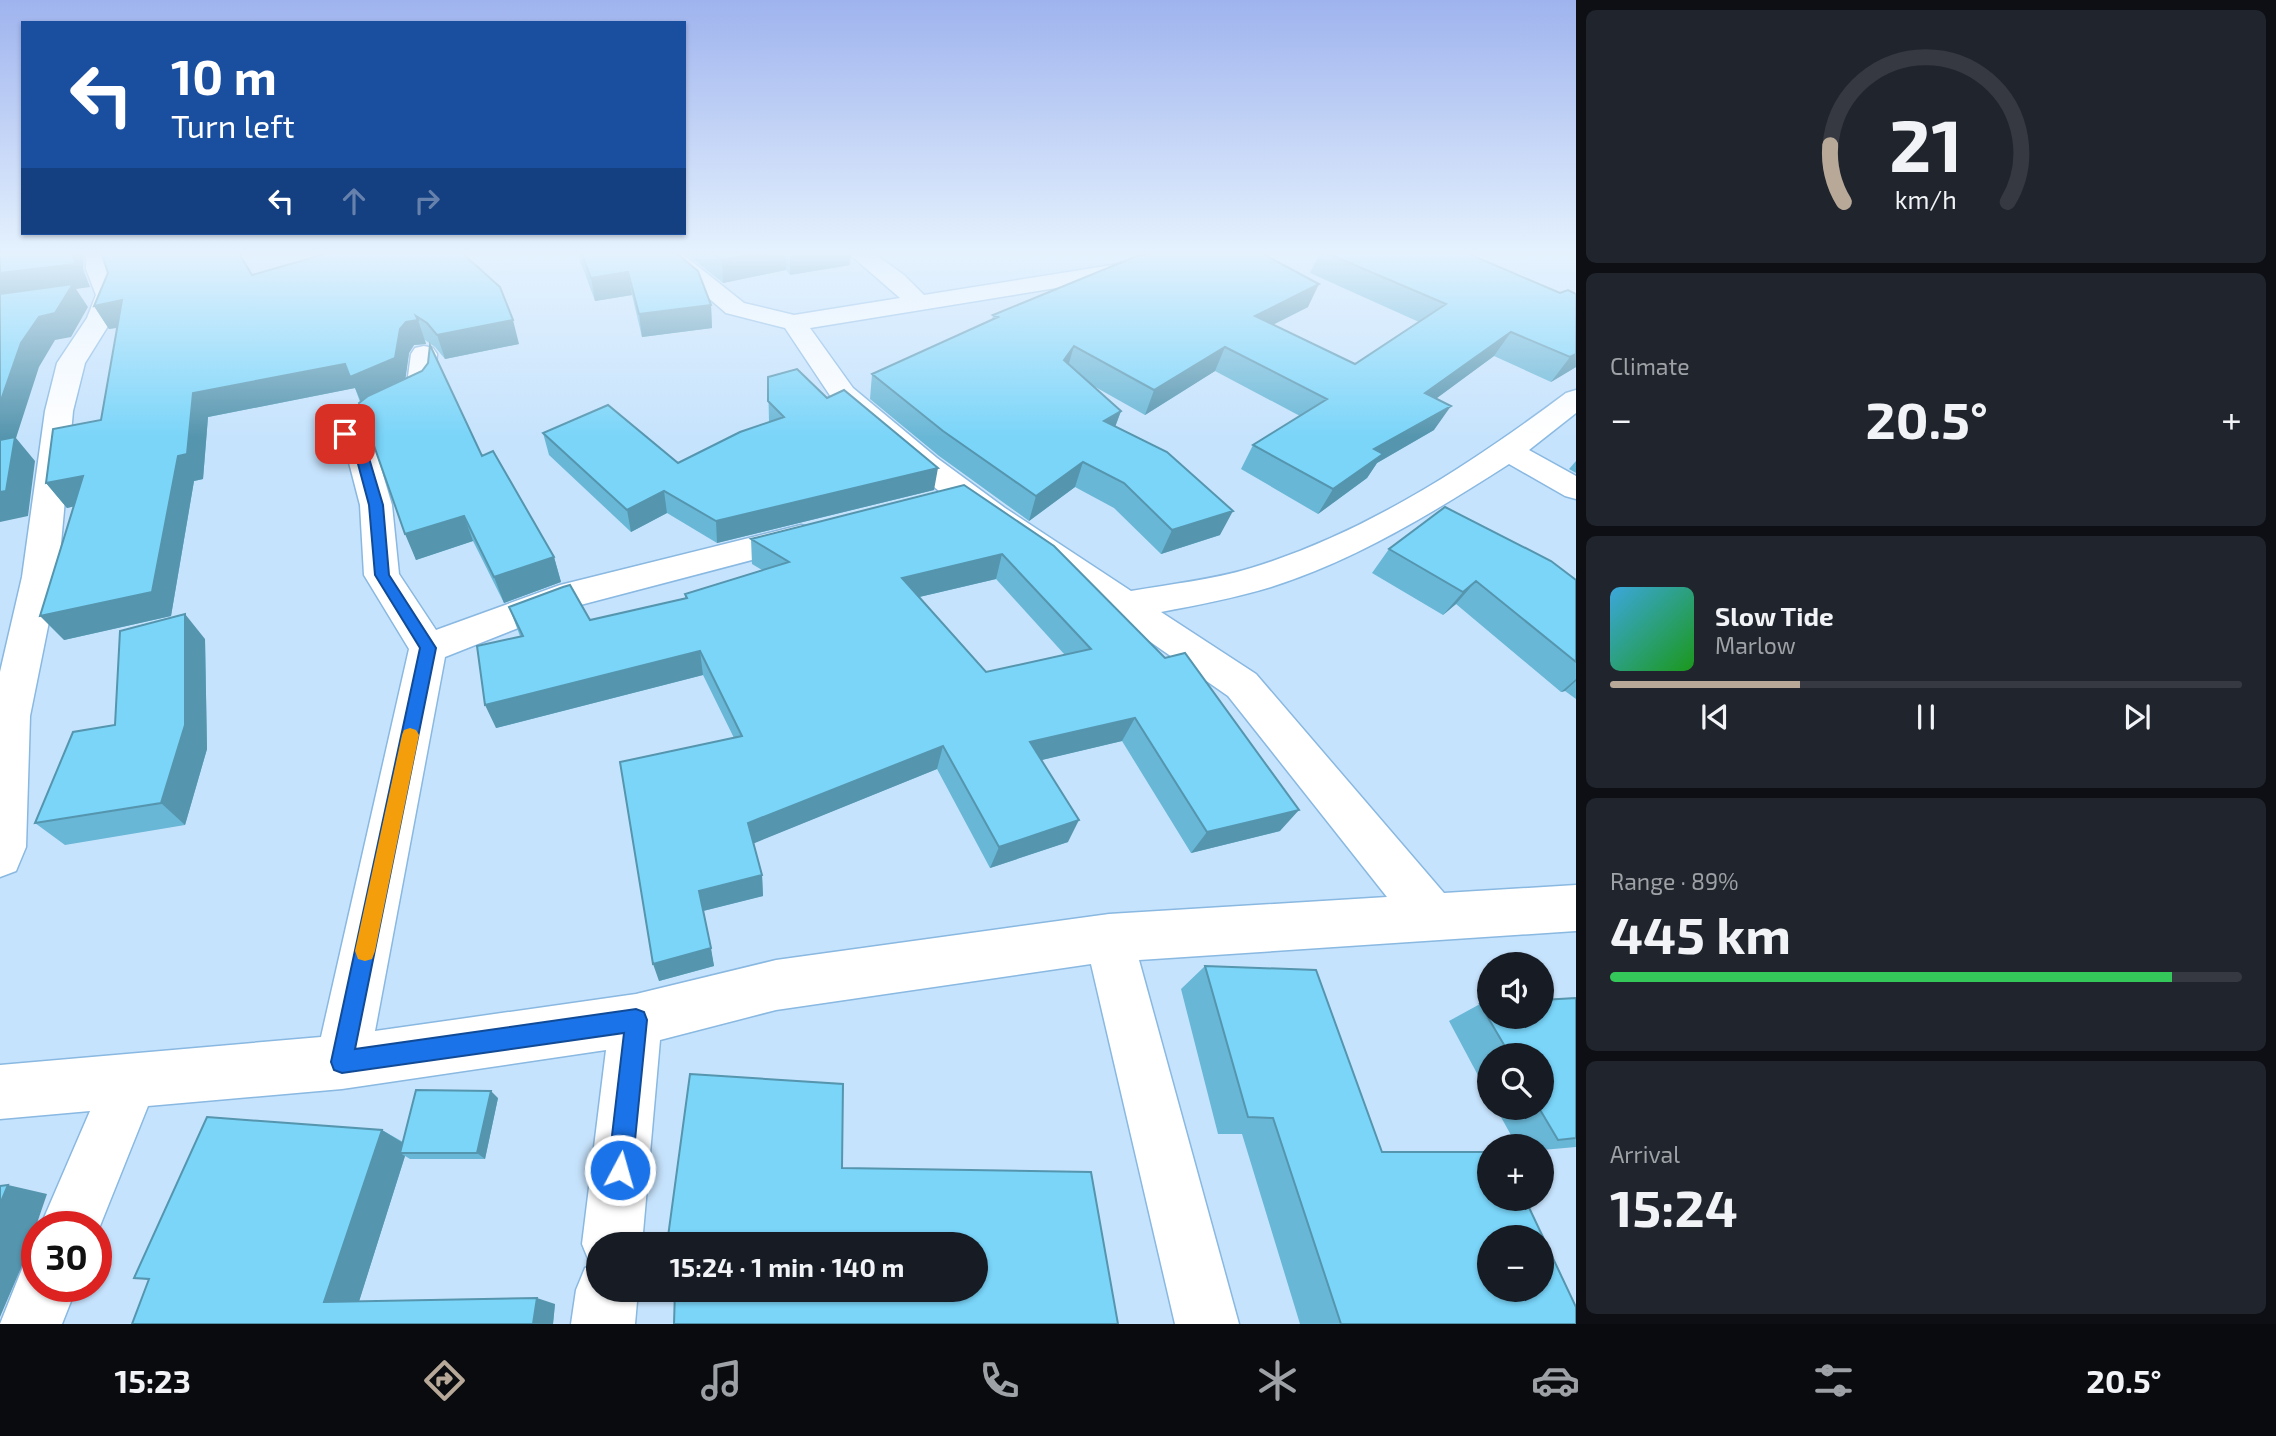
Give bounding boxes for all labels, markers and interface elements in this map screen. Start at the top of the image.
text: 10 m [171,46,277,105]
icon: left [56,49,147,140]
text: 21 [1889,100,1963,188]
text: Turn left [171,106,295,144]
icon: left [262,182,300,220]
icon: ahead [335,182,373,220]
icon: right [408,182,446,220]
text: km/h [1895,184,1957,214]
text: Climate [1610,352,1690,380]
text: 20.5° [1865,387,1988,449]
text: − [1610,395,1632,441]
text: + [2221,395,2242,441]
pin [315,404,375,464]
icon: arrive [326,415,364,453]
text: Slow Tide [1715,600,1834,631]
text: Marlow [1715,631,1796,659]
icon: previous [1696,698,1734,736]
icon: pause [1907,698,1945,736]
icon: next [2118,698,2156,736]
text: Range · 89% [1610,867,1739,895]
text: 445 km [1610,902,1791,964]
map controls [1477,952,1554,1302]
button: sound [1477,952,1554,1029]
button: search [1477,1043,1554,1120]
position arrow [583,1133,657,1207]
button: + [1477,1134,1554,1211]
text: Arrival [1610,1140,1680,1168]
text: 15:24 [1610,1175,1738,1237]
speed limit sign: 30 [21,1211,112,1302]
button: − [1477,1225,1554,1302]
text: 15:24 · 1 min · 140 m [670,1251,904,1282]
icon: directions [420,1356,469,1405]
icon: music [697,1356,746,1405]
icon: phone [975,1356,1024,1405]
icon: climate [1253,1356,1302,1405]
icon: car [1531,1356,1580,1405]
icon: filters [1809,1356,1858,1405]
text: 15:23 [114,1361,191,1399]
text: 20.5° [2086,1361,2162,1399]

